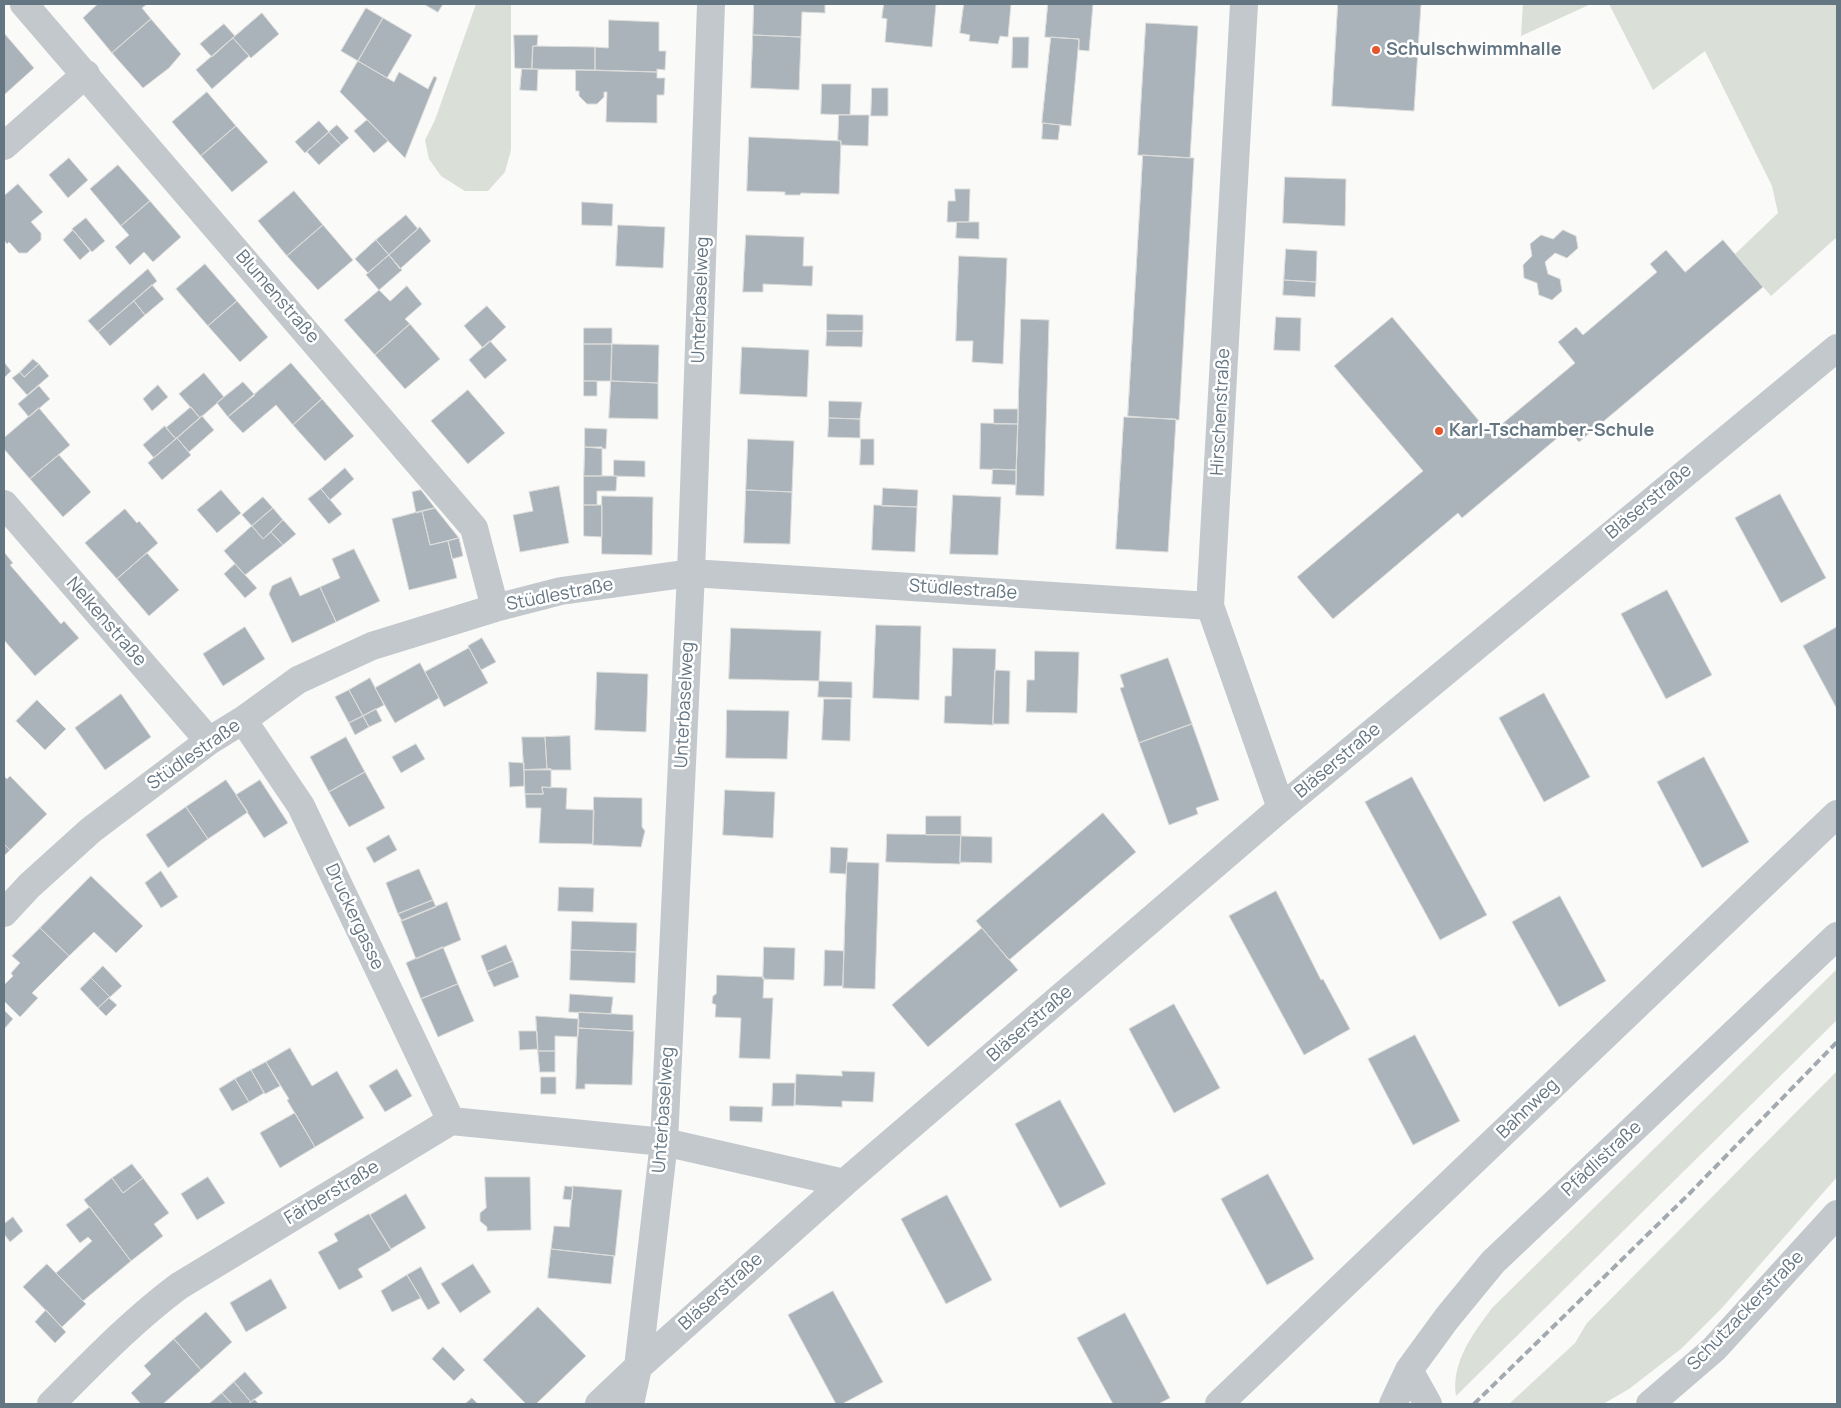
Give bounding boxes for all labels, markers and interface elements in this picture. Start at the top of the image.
place label: Schulschwimmhalle [1386,39,1562,61]
marker: Schulschwimmhalle [1370,44,1382,56]
street label: Unterbaselweg [688,236,714,364]
street label: Blumenstraße [231,246,323,348]
street label: Hirschenstraße [1207,348,1235,476]
place label: Karl-Tschamber-Schule [1449,420,1654,442]
marker: Karl-Tschamber-Schule [1433,425,1445,437]
street label: Bläserstraße [1602,460,1696,544]
street label: Nelkenstraße [61,573,151,671]
street label: Stüdlestraße [505,574,615,616]
street label: Stüdlestraße [908,575,1018,605]
street label: Unterbaselweg [671,641,699,769]
street label: Stüdlestraße [143,715,245,795]
street label: Bläserstraße [1291,719,1385,803]
street label: Druckergasse [320,860,388,974]
street label: Bläserstraße [983,981,1077,1067]
street label: Unterbaselweg [649,1046,679,1174]
street label: Bahnweg [1493,1074,1563,1144]
street label: Pfädlistraße [1558,1117,1646,1201]
street label: Färberstraße [281,1156,383,1230]
street label: Schutzackerstraße [1683,1247,1809,1375]
street label: Bläserstraße [675,1249,767,1335]

